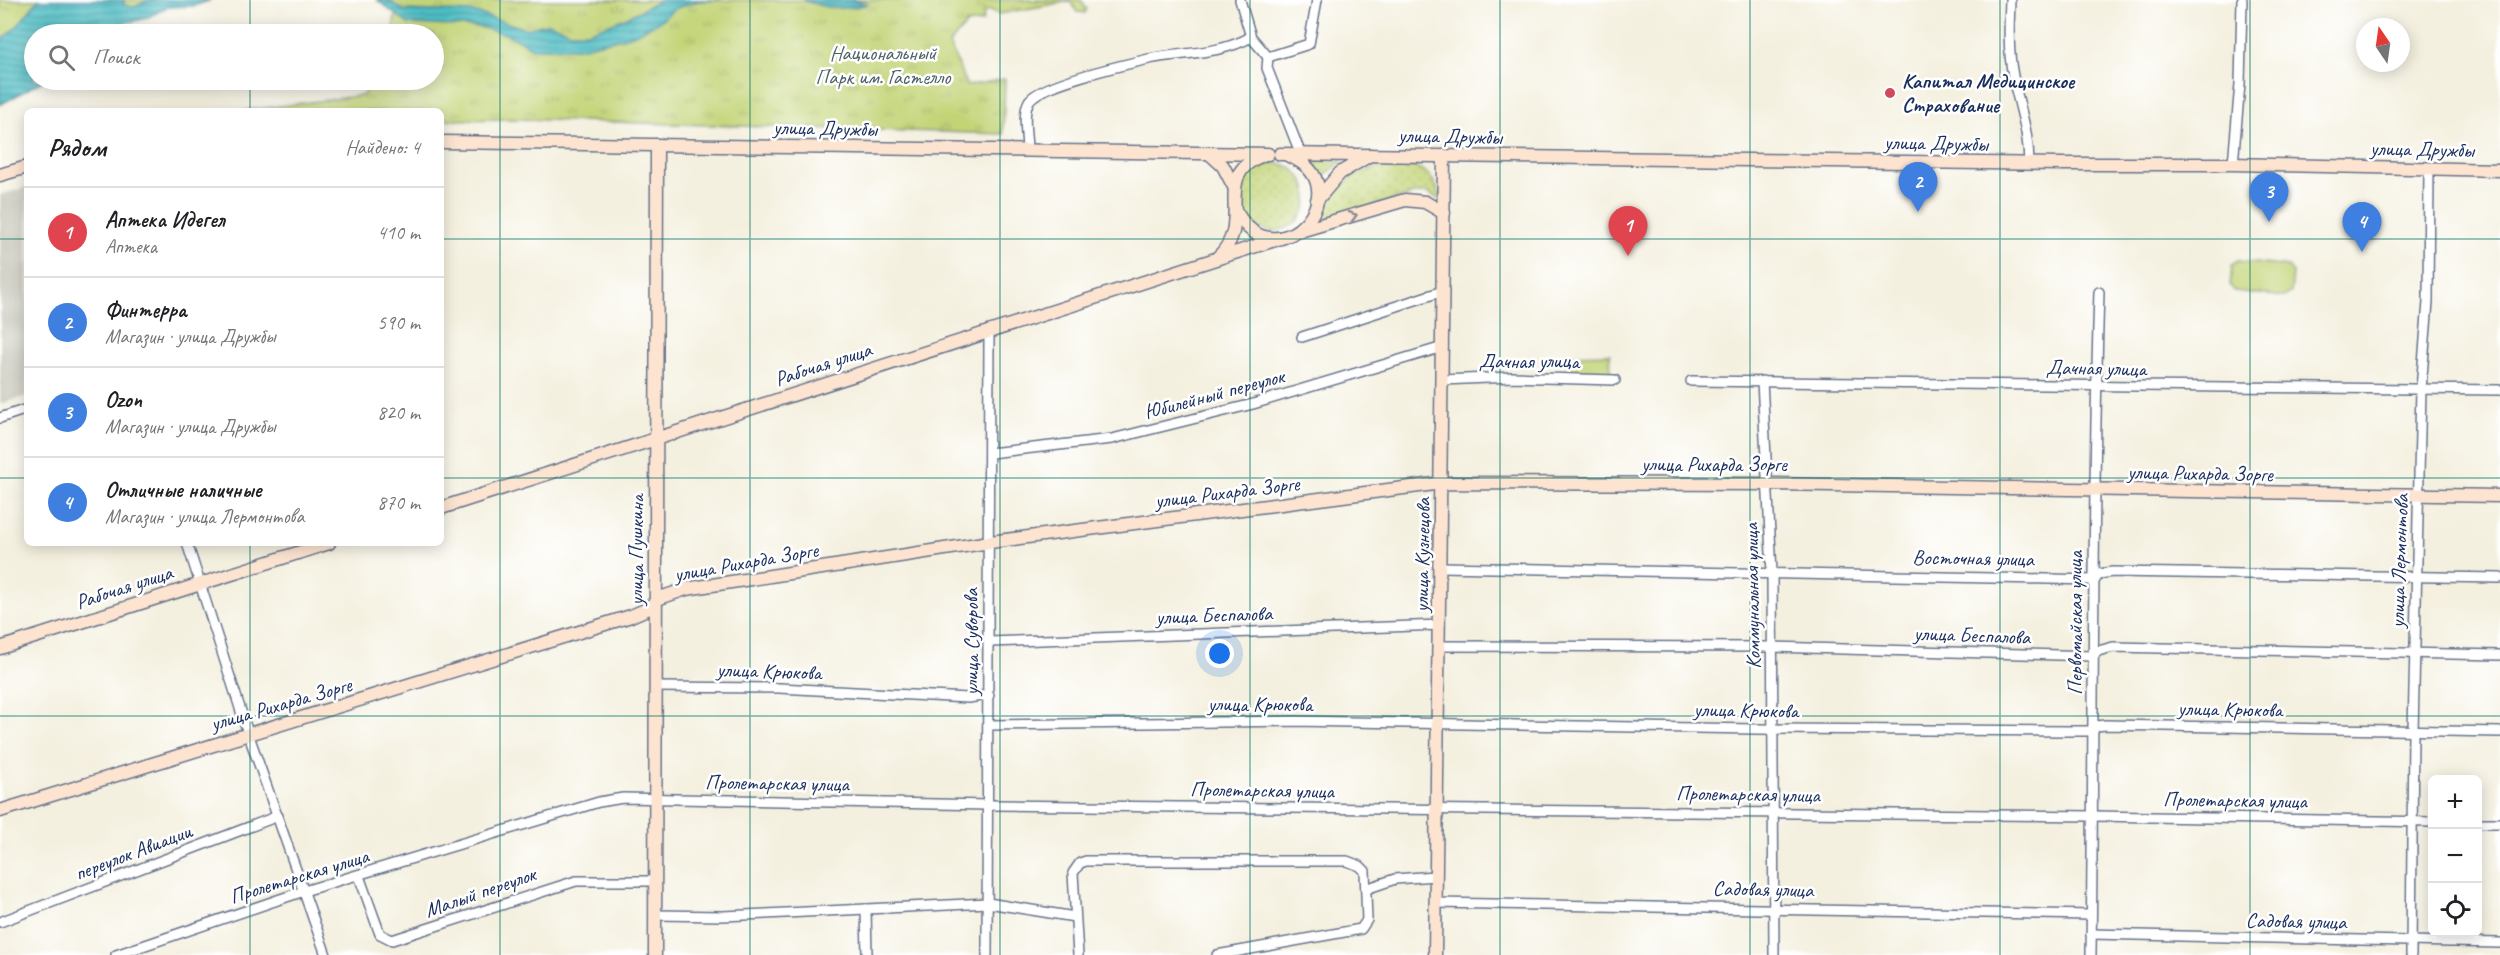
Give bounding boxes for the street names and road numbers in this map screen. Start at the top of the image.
street label: улица Дружбы [771,114,879,142]
street label: улица Дружбы [1396,122,1504,150]
street label: улица Дружбы [1882,129,1990,157]
street label: улица Дружбы [2368,135,2476,163]
street label: Рабочая улица [771,336,876,392]
street label: Дачная улица [1479,348,1582,374]
street label: Дачная улица [2046,354,2149,382]
street label: Юбилейный переулок [1141,362,1289,425]
street label: улица Рихарда Зорге [1639,451,1788,477]
street label: улица Рихарда Зорге [2125,459,2274,487]
street label: улица Рихарда Зорге [1151,470,1302,514]
street label: улица Пушкина [623,492,649,607]
street label: улица Лермонтова [2384,492,2414,630]
street label: улица Кузнецова [1408,496,1436,615]
street label: Коммунальная улица [1738,521,1766,669]
street label: улица Рихарда Зорге [670,536,821,588]
street label: Восточная улица [1912,544,2036,572]
street label: Первомайская улица [2062,549,2088,695]
street label: Рабочая улица [72,559,177,615]
street label: улица Суворова [958,587,984,698]
street label: улица Беспалова [1153,600,1274,630]
street label: улица Беспалова [1911,620,2032,650]
street label: улица Крюкова [714,656,824,686]
street label: улица Рихарда Зорге [206,671,356,737]
street label: улица Крюкова [1206,691,1315,717]
street label: улица Крюкова [2175,695,2285,723]
street label: улица Крюкова [1691,696,1801,724]
street label: Пролетарская улица [705,769,851,797]
street label: Пролетарская улица [1190,776,1336,804]
street label: Пролетарская улица [1676,780,1822,808]
street label: Пролетарская улица [2163,786,2309,814]
street label: переулок Авиации [71,817,197,886]
street label: Пролетарская улица [227,842,373,909]
street label: Малый переулок [421,860,541,923]
street label: Садовая улица [1712,875,1815,903]
street label: Садовая улица [2245,907,2348,935]

